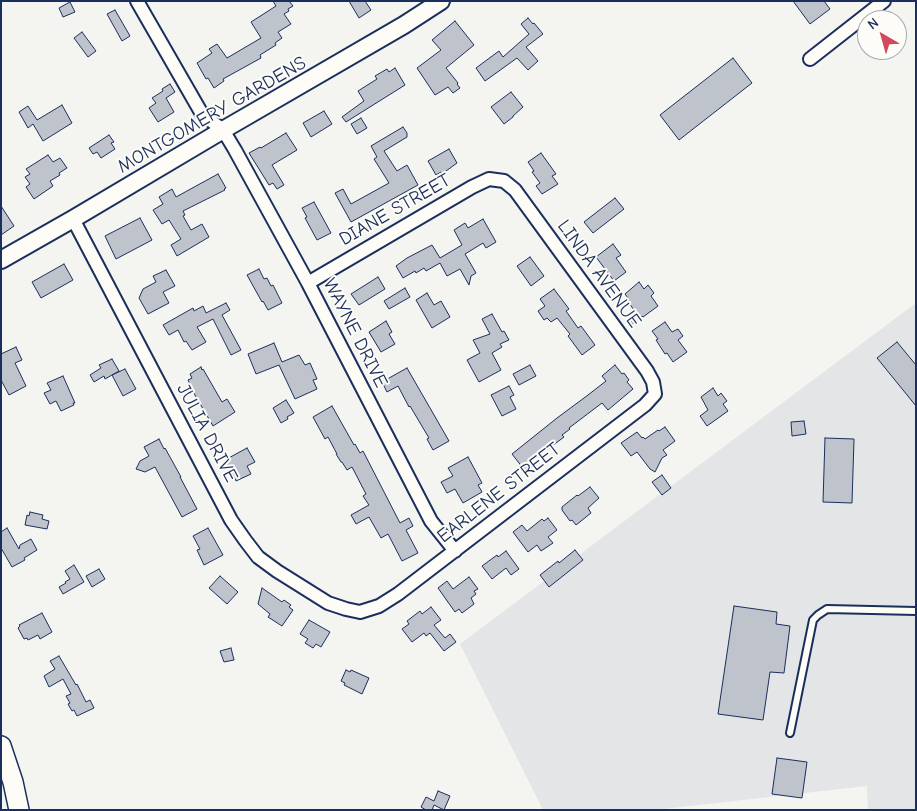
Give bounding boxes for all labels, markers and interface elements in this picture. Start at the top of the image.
north arrow [857,10,907,60]
text: N [864,14,882,33]
street label: MONTGOMERY GARDENS [114,52,310,178]
street label: DIANE STREET [335,169,455,251]
street label: LINDA AVENUE [552,216,646,332]
street label: WAYNE DRIVE [318,275,392,391]
street label: JULIA DRIVE [171,380,243,486]
street label: EARLENE STREET [433,438,565,548]

